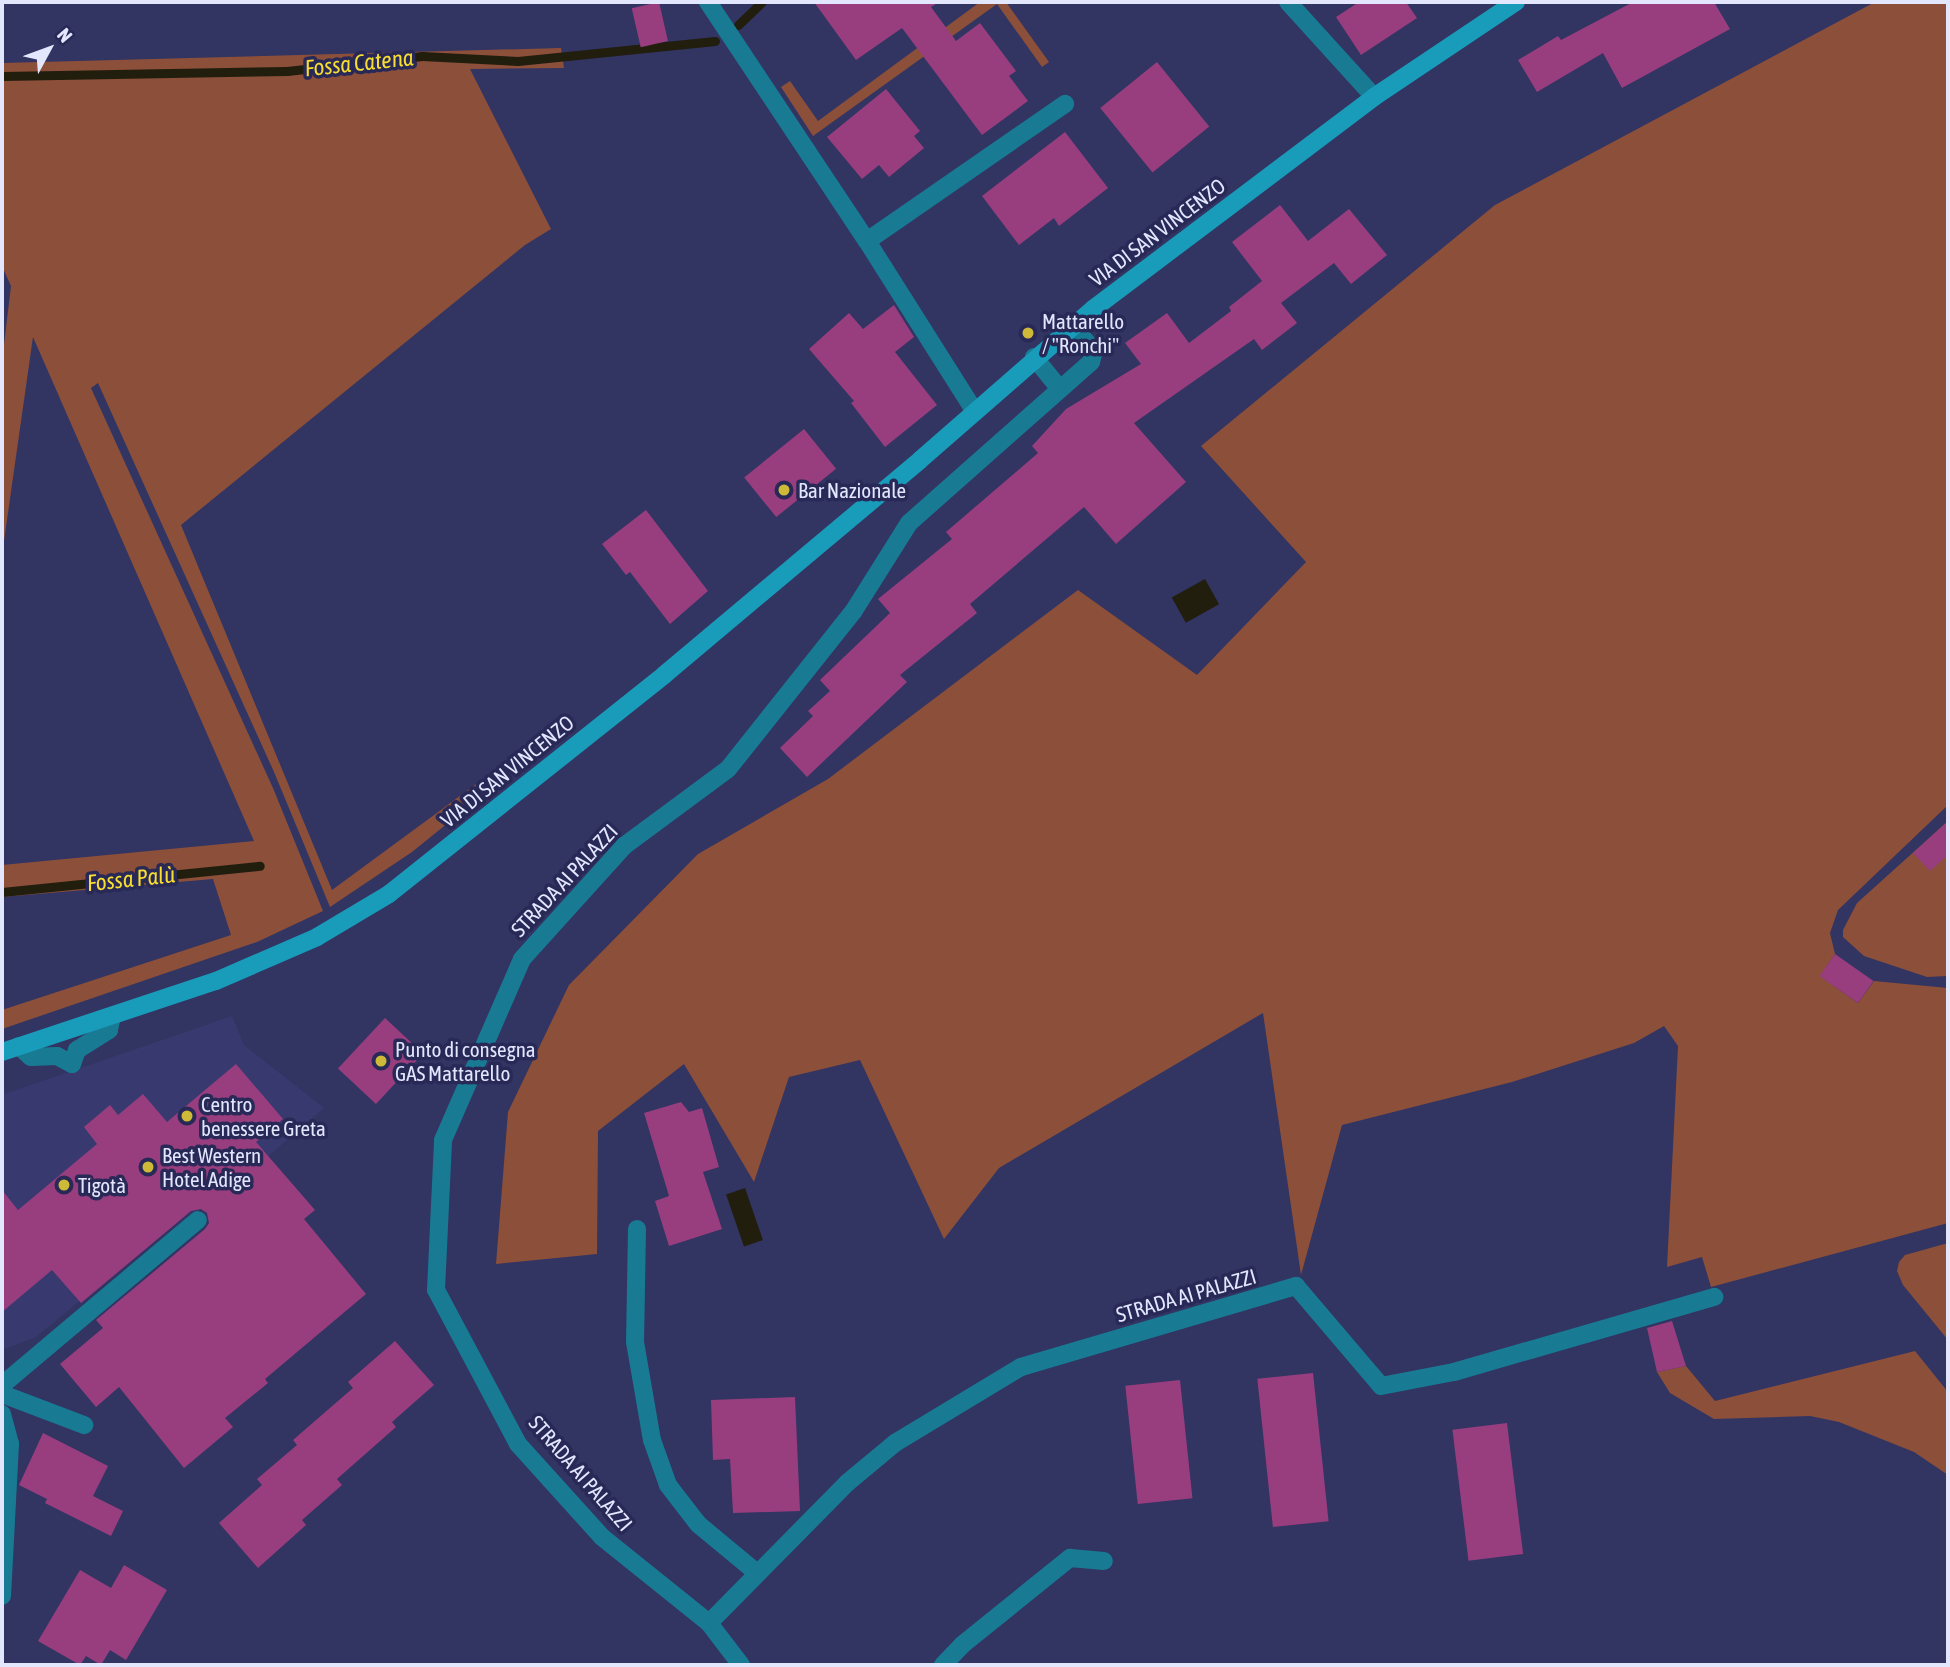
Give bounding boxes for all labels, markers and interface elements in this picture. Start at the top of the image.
north arrow [14,14,84,84]
text: N [53,24,77,47]
water label: Fossa Catena [303,44,415,82]
street label: VIA DI SAN VINCENZO [1084,173,1230,291]
place label: Mattarello / "Ronchi" [1042,308,1124,358]
marker: Mattarello / "Ronchi" [1020,325,1036,341]
place label: Bar Nazionale [798,477,906,503]
marker: Bar Nazionale [776,482,792,498]
street label: VIA DI SAN VINCENZO [435,710,579,832]
street label: STRADA AI PALAZZI [505,818,623,942]
water label: Fossa Palù [85,861,177,897]
place label: Punto di consegna GAS Mattarello [395,1036,536,1086]
marker: Punto di consegna GAS Mattarello [373,1053,389,1069]
place label: Centro benessere Greta [201,1091,326,1141]
marker: Centro benessere Greta [179,1108,195,1124]
place label: Best Western Hotel Adige [162,1142,261,1192]
marker: Best Western Hotel Adige [140,1159,156,1175]
place label: Tigotà [78,1172,126,1198]
marker: Tigotà [56,1177,72,1193]
street label: STRADA AI PALAZZI [1113,1263,1259,1327]
street label: STRADA AI PALAZZI [524,1410,638,1536]

